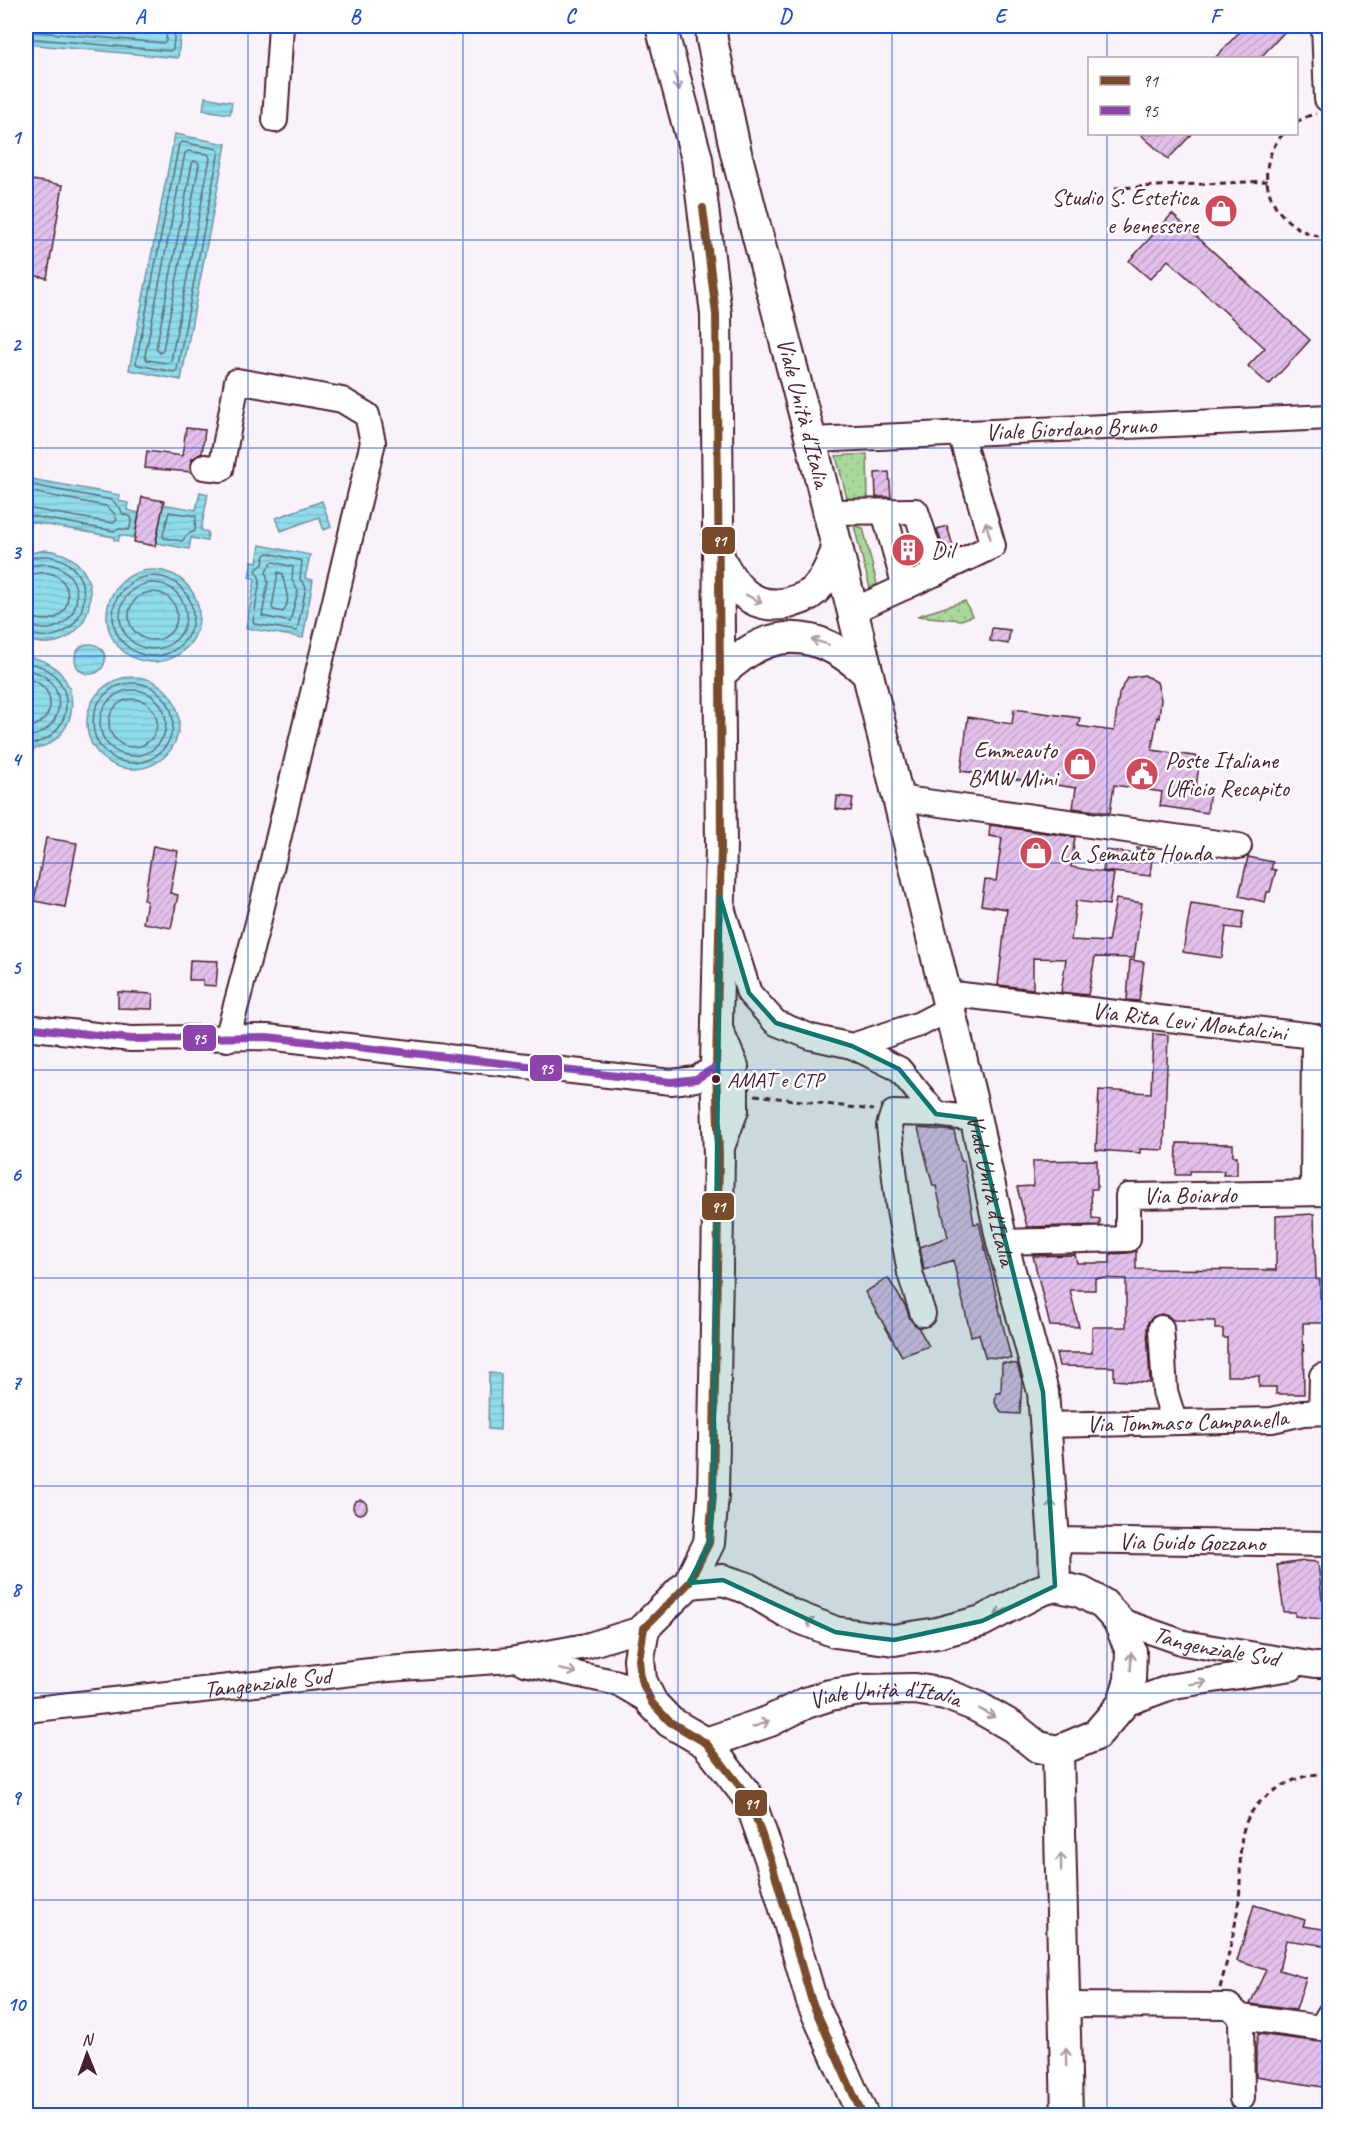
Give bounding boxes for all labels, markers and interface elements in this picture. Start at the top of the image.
text: A [135,4,147,29]
text: B [350,4,362,29]
text: C [565,4,577,29]
text: D [779,4,793,29]
text: E [995,4,1009,29]
text: F [1210,4,1224,29]
legend [1088,57,1298,135]
text: 91 [1142,70,1159,92]
one-way arrow [672,72,684,91]
text: 95 [1142,100,1159,122]
text: 1 [12,125,23,150]
place label: Studio S. Estetica e benessere [1051,182,1200,240]
shop icon: Studio S. Estetica e benessere [1203,193,1239,229]
text: 2 [12,332,23,357]
street label: Viale Unità d'Italia [770,335,838,493]
street label: Viale Giordano Bruno [985,410,1158,447]
one-way arrow [982,521,993,540]
line badge: 91 [701,526,736,555]
text: 91 [712,531,728,551]
building icon: Dil [890,532,926,568]
place label: Dil [931,535,958,565]
text: 3 [12,540,23,565]
one-way arrow [745,593,762,605]
one-way arrow [811,636,830,647]
place label: Emmeauto BMW Mini [968,735,1060,793]
place label: Poste Italiane Ufficio Recapito [1165,745,1290,803]
shop icon: Emmeauto BMW Mini [1062,746,1098,782]
text: 4 [12,747,24,772]
public building icon: Poste Italiane Ufficio Recapito [1124,756,1160,792]
shop icon: La Semauto Honda [1018,835,1054,871]
place label: La Semauto Honda [1059,838,1214,868]
text: 5 [12,955,23,980]
street label: Via Rita Levi Montalcini [1090,995,1291,1048]
line badge: 95 [182,1024,217,1052]
text: 95 [192,1029,208,1049]
line badge: 95 [529,1054,563,1082]
text: 95 [539,1059,555,1079]
place label: AMAT e CTP [727,1066,826,1094]
marker: AMAT e CTP [710,1073,722,1085]
street label: Viale Unità d'Italia [960,1112,1023,1271]
text: 6 [11,1162,22,1187]
street label: Via Boiardo [1143,1179,1238,1211]
line badge: 91 [701,1192,735,1221]
text: 91 [711,1197,727,1217]
text: 7 [12,1370,23,1395]
street label: Via Tommaso Campanella [1086,1401,1292,1439]
one-way arrow [1046,1499,1057,1519]
street label: Via Guido Gozzano [1119,1526,1268,1558]
text: 8 [12,1577,24,1602]
one-way arrow [994,1606,1012,1618]
one-way arrow [805,1618,824,1629]
street label: Tangenziale Sud [1149,1618,1285,1674]
one-way arrow [1125,1652,1136,1672]
street label: Tangenziale Sud [202,1660,336,1705]
one-way arrow [557,1666,577,1677]
street label: Viale Unità d'Italia [805,1674,968,1716]
one-way arrow [1188,1677,1207,1688]
one-way arrow [979,1707,996,1719]
one-way arrow [752,1718,770,1729]
text: 9 [12,1785,23,1810]
line badge: 91 [734,1789,768,1817]
text: 91 [744,1794,760,1814]
one-way arrow [1055,1853,1067,1873]
text: 10 [7,1992,27,2017]
north arrow [57,2024,117,2084]
text: N [82,2030,95,2050]
one-way arrow [1060,2048,1071,2068]

